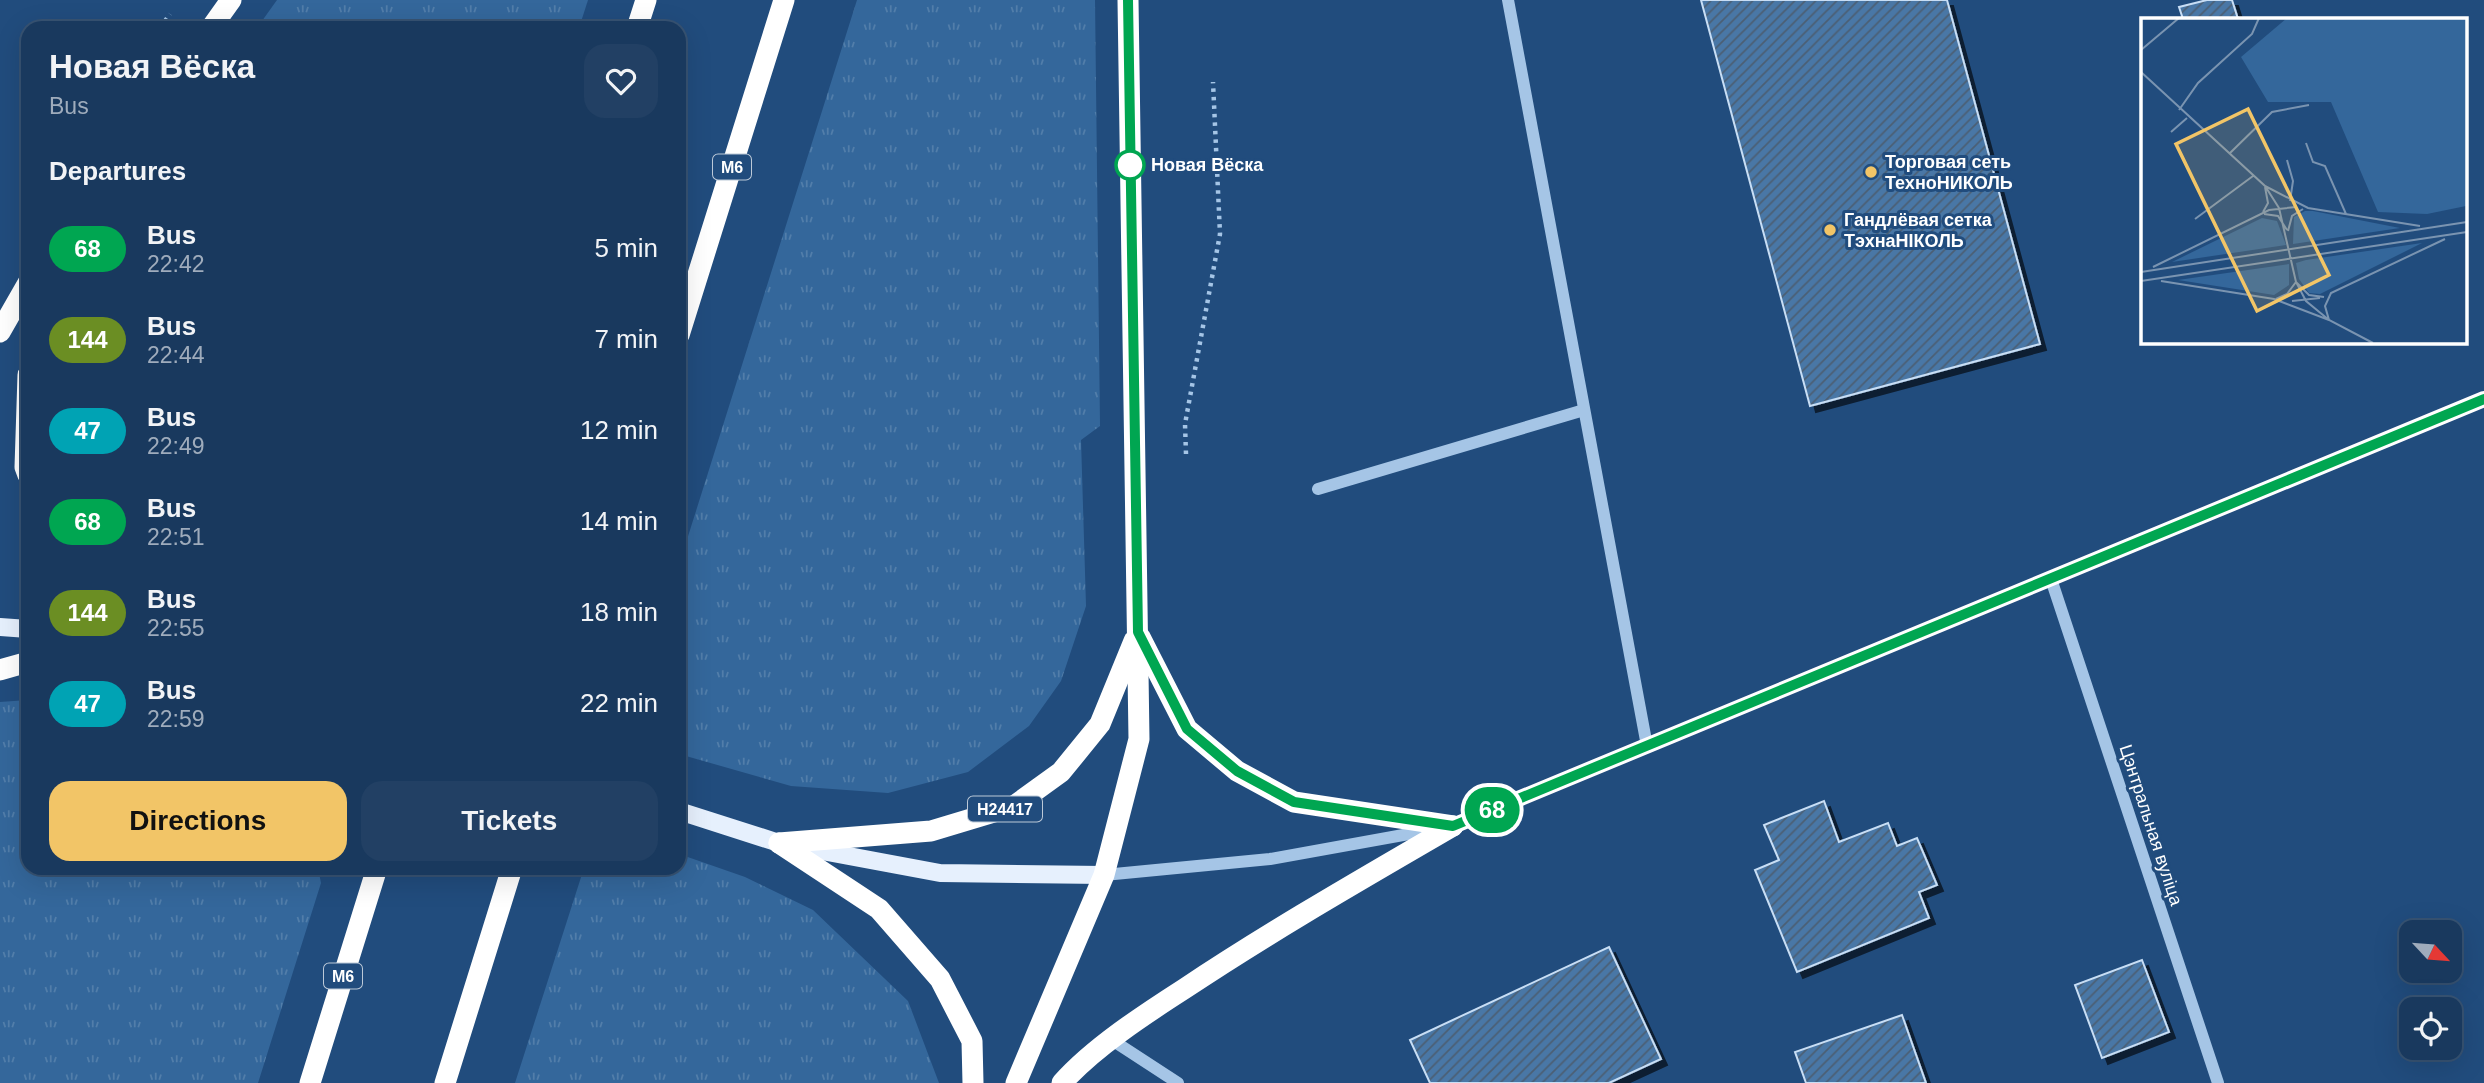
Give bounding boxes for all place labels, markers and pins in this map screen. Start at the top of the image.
marker: Новая Вёска [1115,150,1145,180]
place label: Торговая сеть ТехноНИКОЛЬ [1885,152,2013,193]
place label: Новая Вёска [1151,155,1264,175]
marker: Торговая сеть ТехноНИКОЛЬ [1863,164,1879,180]
place label: Гандлёвая сетка ТэхнаНІКОЛЬ [1844,210,1993,251]
marker: Гандлёвая сетка ТэхнаНІКОЛЬ [1822,222,1838,238]

